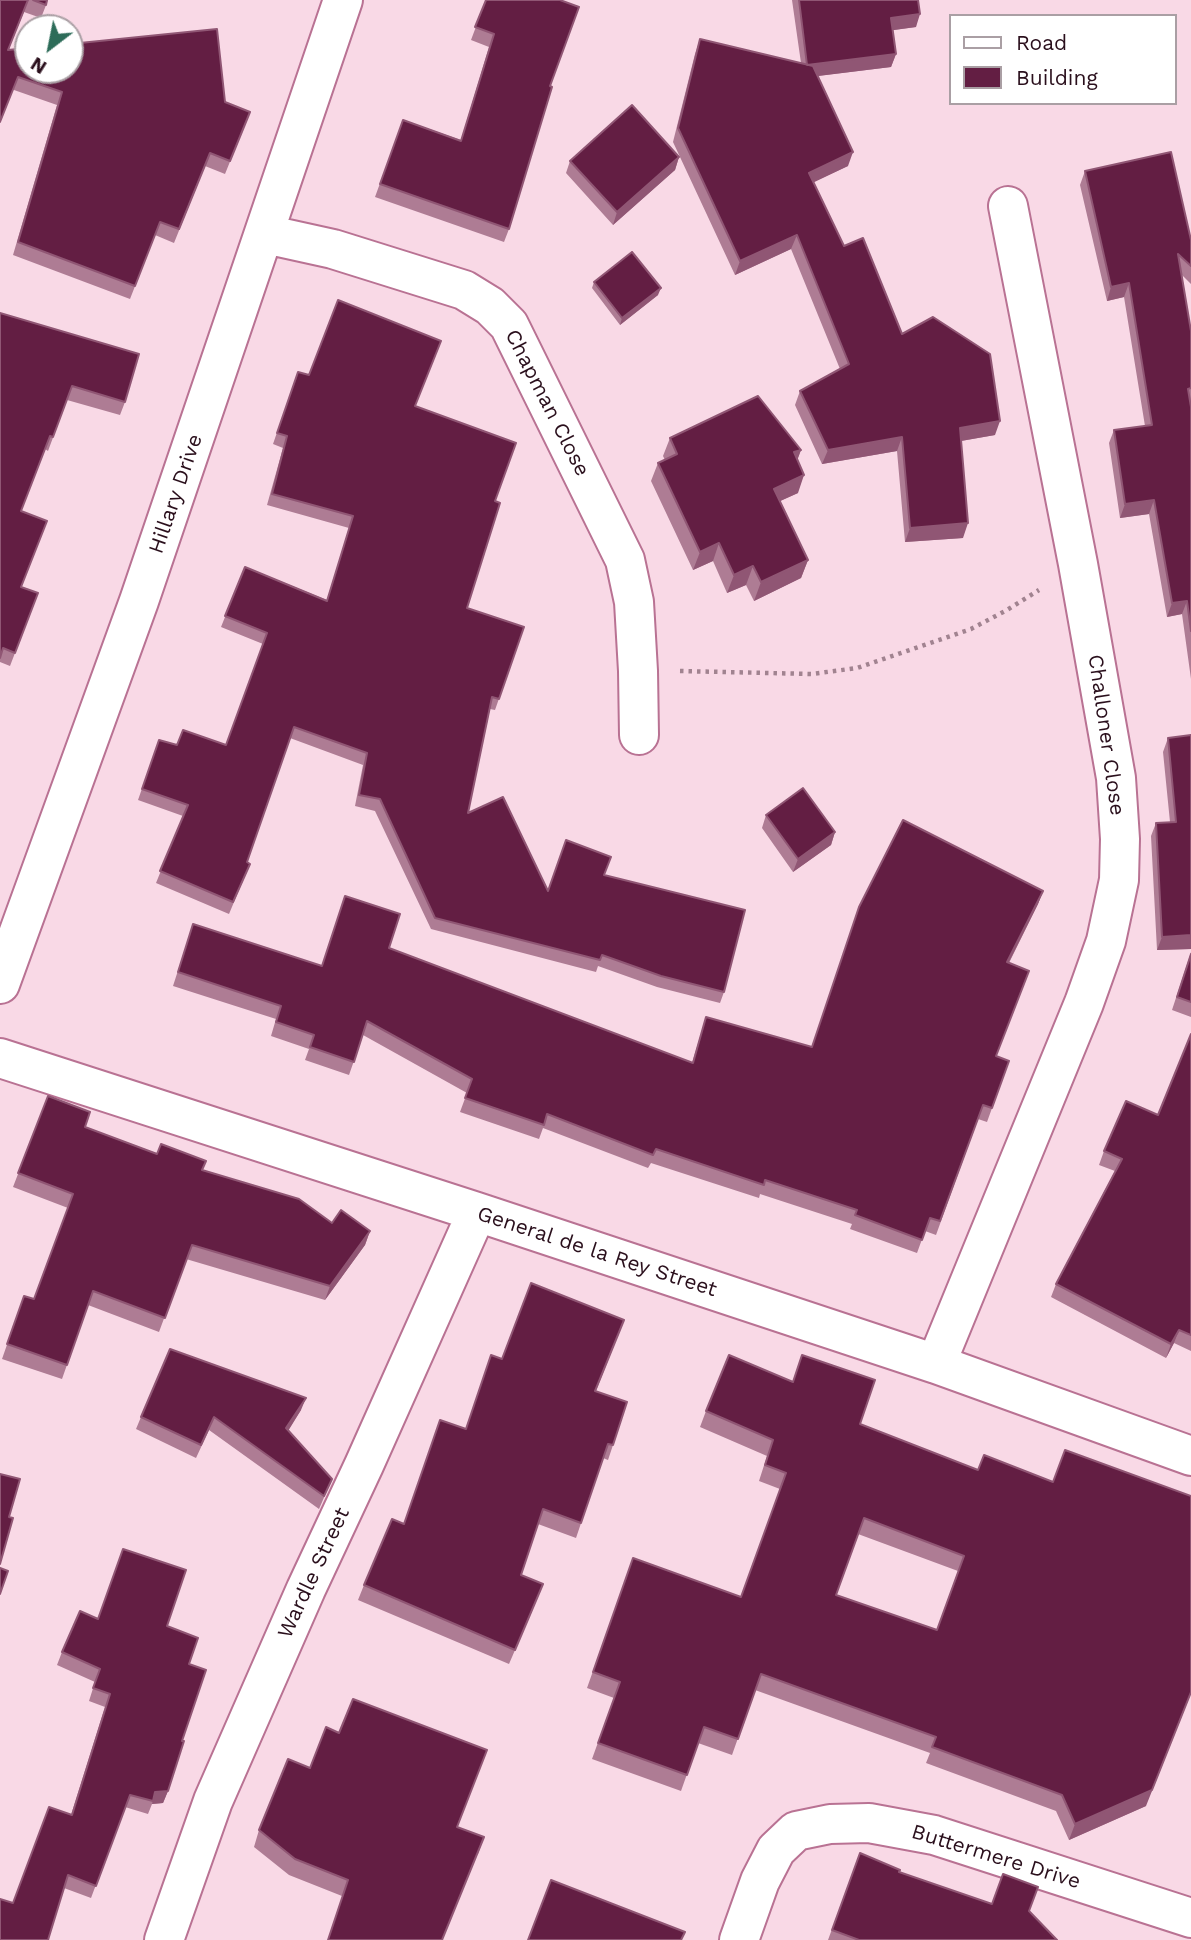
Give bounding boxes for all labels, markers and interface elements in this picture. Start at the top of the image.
north arrow [14,14,84,84]
legend [950,14,1177,105]
text: Road [1016,30,1067,55]
text: N [27,52,51,79]
text: Building [1016,65,1098,90]
street label: Chapman Close [499,325,595,481]
street label: Hillary Drive [144,431,208,557]
street label: Challoner Close [1082,653,1130,817]
street label: General de la Rey Street [474,1201,720,1303]
street label: Wardle Street [273,1504,355,1642]
street label: Buttermere Drive [908,1819,1084,1895]

